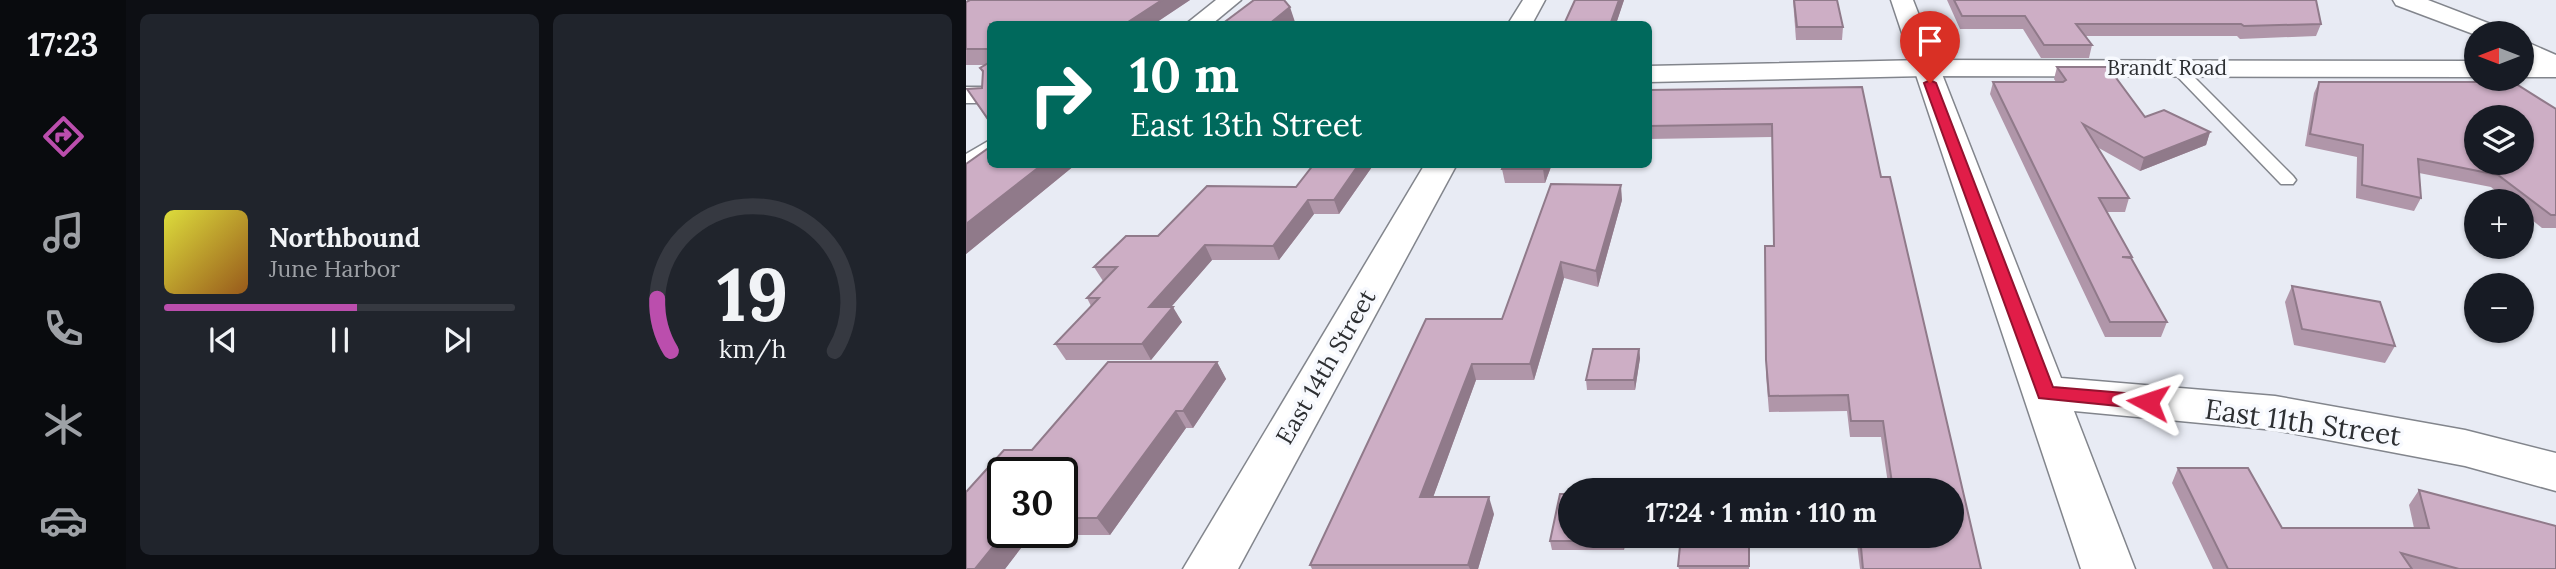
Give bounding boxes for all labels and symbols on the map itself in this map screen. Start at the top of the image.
pin [1900,11,1960,83]
north arrow [2464,21,2534,91]
street label: Brandt Road [2107,54,2227,81]
street label: East 14th Street [1269,283,1383,450]
position arrow [2111,365,2185,439]
street label: East 11th Street [2203,390,2404,454]
speed limit sign: 30 [987,457,1078,548]

